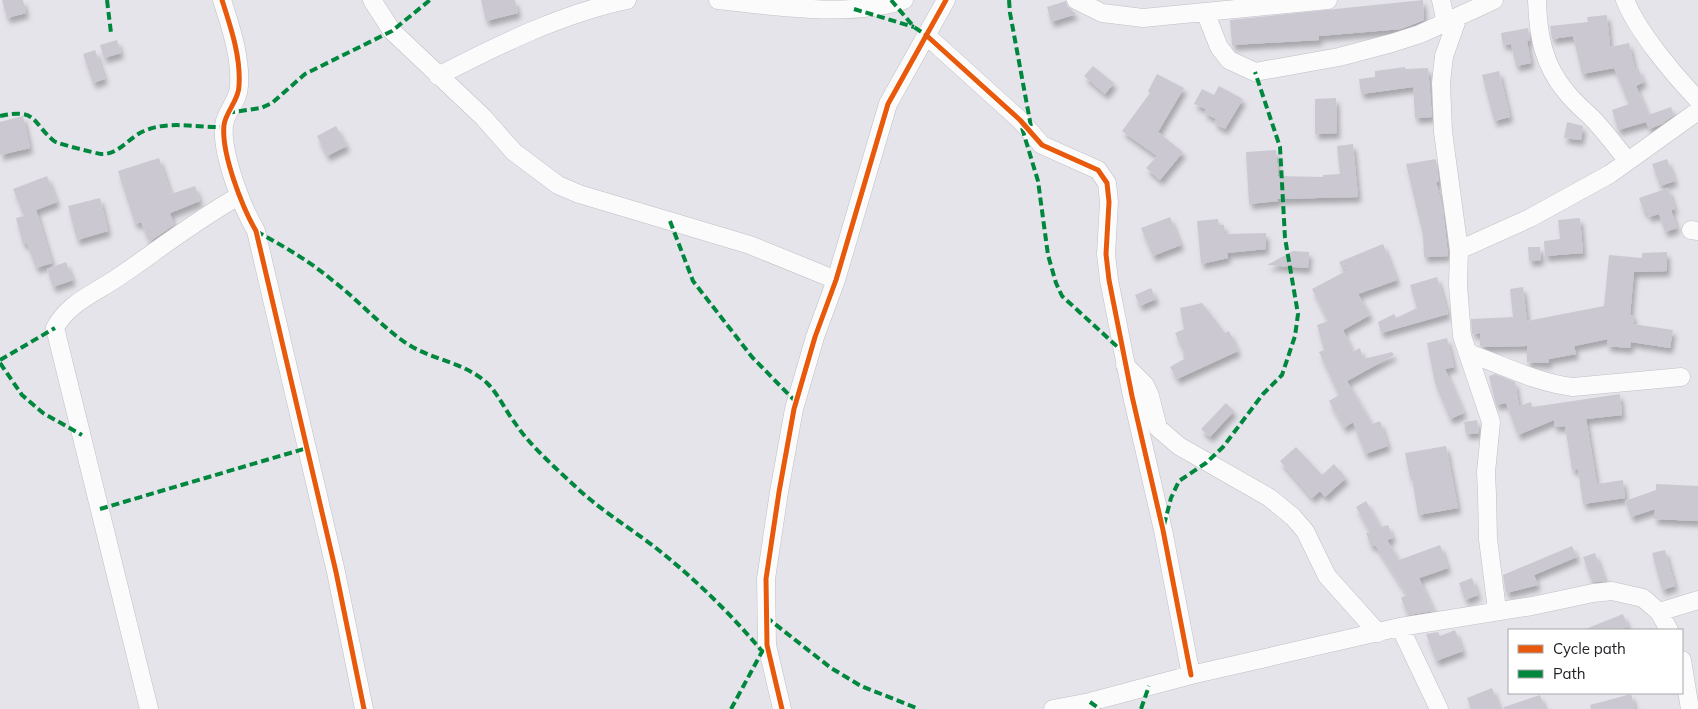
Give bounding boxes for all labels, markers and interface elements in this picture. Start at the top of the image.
legend [1508,629,1683,694]
text: Cycle path [1553,639,1626,658]
text: Path [1553,664,1585,683]

